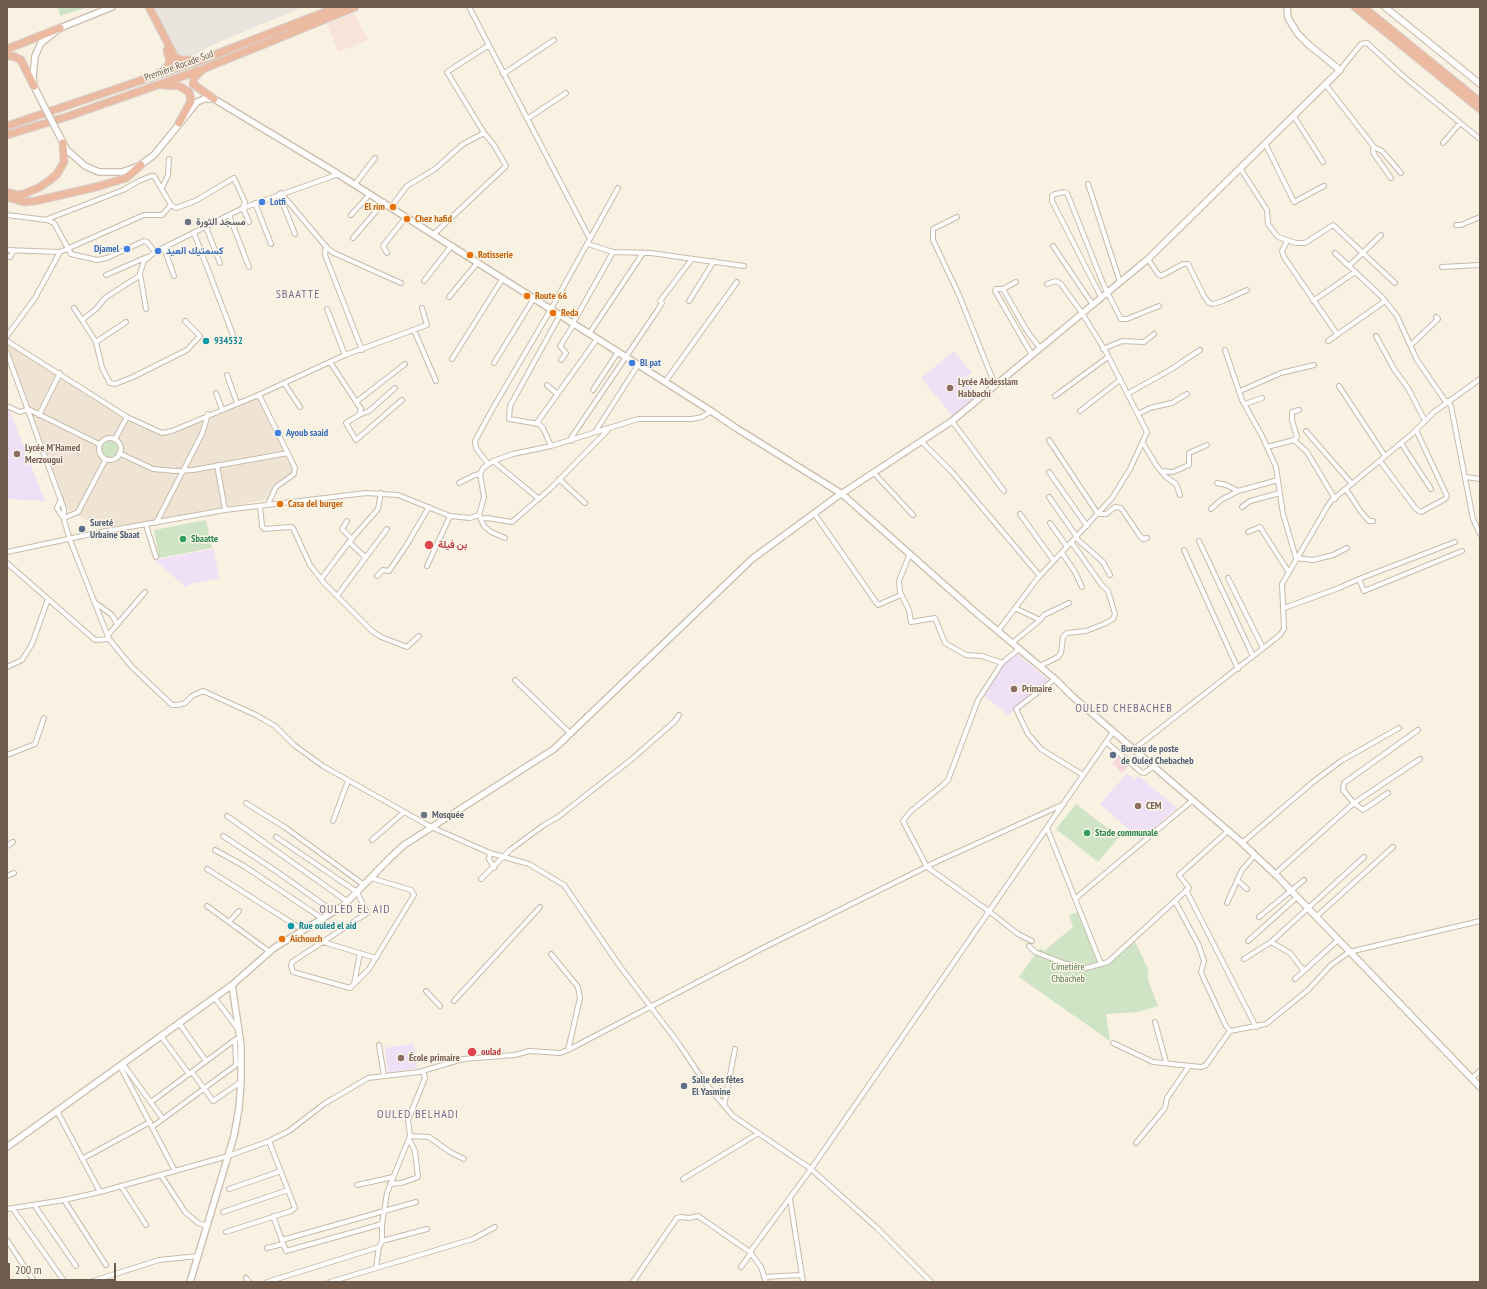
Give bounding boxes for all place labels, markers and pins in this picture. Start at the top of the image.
place label: Lotfi [270,196,286,208]
marker: Lotfi [257,197,267,207]
place label: El rim [364,201,385,213]
marker: El rim [388,202,398,212]
place label: Chez hafid [415,213,452,225]
marker: Chez hafid [402,214,412,224]
place label: مسجد الثورة [196,216,246,228]
marker: مسجد الثورة [183,217,193,227]
place label: Djamel [94,243,119,255]
marker: Djamel [122,244,132,254]
place label: كسمتيك العيد [166,245,224,257]
marker: كسمتيك العيد [153,246,163,256]
place label: Rotisserie [478,249,513,261]
marker: Rotisserie [465,250,475,260]
place label: Route 66 [535,290,567,302]
marker: Route 66 [522,291,532,301]
place label: Reda [561,307,578,319]
marker: Reda [548,308,558,318]
place label: 934532 [214,335,243,347]
marker: 934532 [201,336,211,346]
place label: Bl pat [640,357,661,369]
marker: Bl pat [627,358,637,368]
place label: Lycée Abdesslam Habbachi [958,376,1018,400]
marker: Lycée Abdesslam Habbachi [945,383,955,393]
place label: Ayoub saaid [286,427,328,439]
marker: Ayoub saaid [273,428,283,438]
place label: Lycée M'Hamed Merzougui [25,442,80,466]
marker: Lycée M'Hamed Merzougui [12,449,22,459]
place label: Casa del burger [288,498,343,510]
marker: Casa del burger [275,499,285,509]
place label: Sureté Urbaine Sbaat [90,517,140,540]
marker: Sureté Urbaine Sbaat [77,524,87,534]
place label: Sbaatte [191,533,218,545]
marker: Sbaatte [178,534,188,544]
marker: بن فيلة [423,539,435,551]
place label: بن فيلة [438,539,467,551]
place label: Primaire [1022,683,1052,695]
marker: Primaire [1009,684,1019,694]
place label: Bureau de poste de Ouled Chebacheb [1121,743,1194,766]
marker: Bureau de poste de Ouled Chebacheb [1108,750,1118,760]
place label: CEM [1146,800,1162,812]
marker: CEM [1133,801,1143,811]
place label: Mosquée [432,809,464,821]
marker: Mosquée [419,810,429,820]
place label: Stade communale [1095,827,1158,839]
marker: Stade communale [1082,828,1092,838]
place label: Rue ouled el aid [299,920,357,932]
marker: Rue ouled el aid [286,921,296,931]
place label: Aichouch [290,933,322,945]
marker: Aichouch [277,934,287,944]
marker: oulad [466,1046,478,1058]
place label: oulad [481,1046,501,1058]
place label: École primaire [409,1052,460,1064]
marker: École primaire [396,1053,406,1063]
place label: Salle des fêtes El Yasmine [692,1074,744,1098]
marker: Salle des fêtes El Yasmine [679,1081,689,1091]

